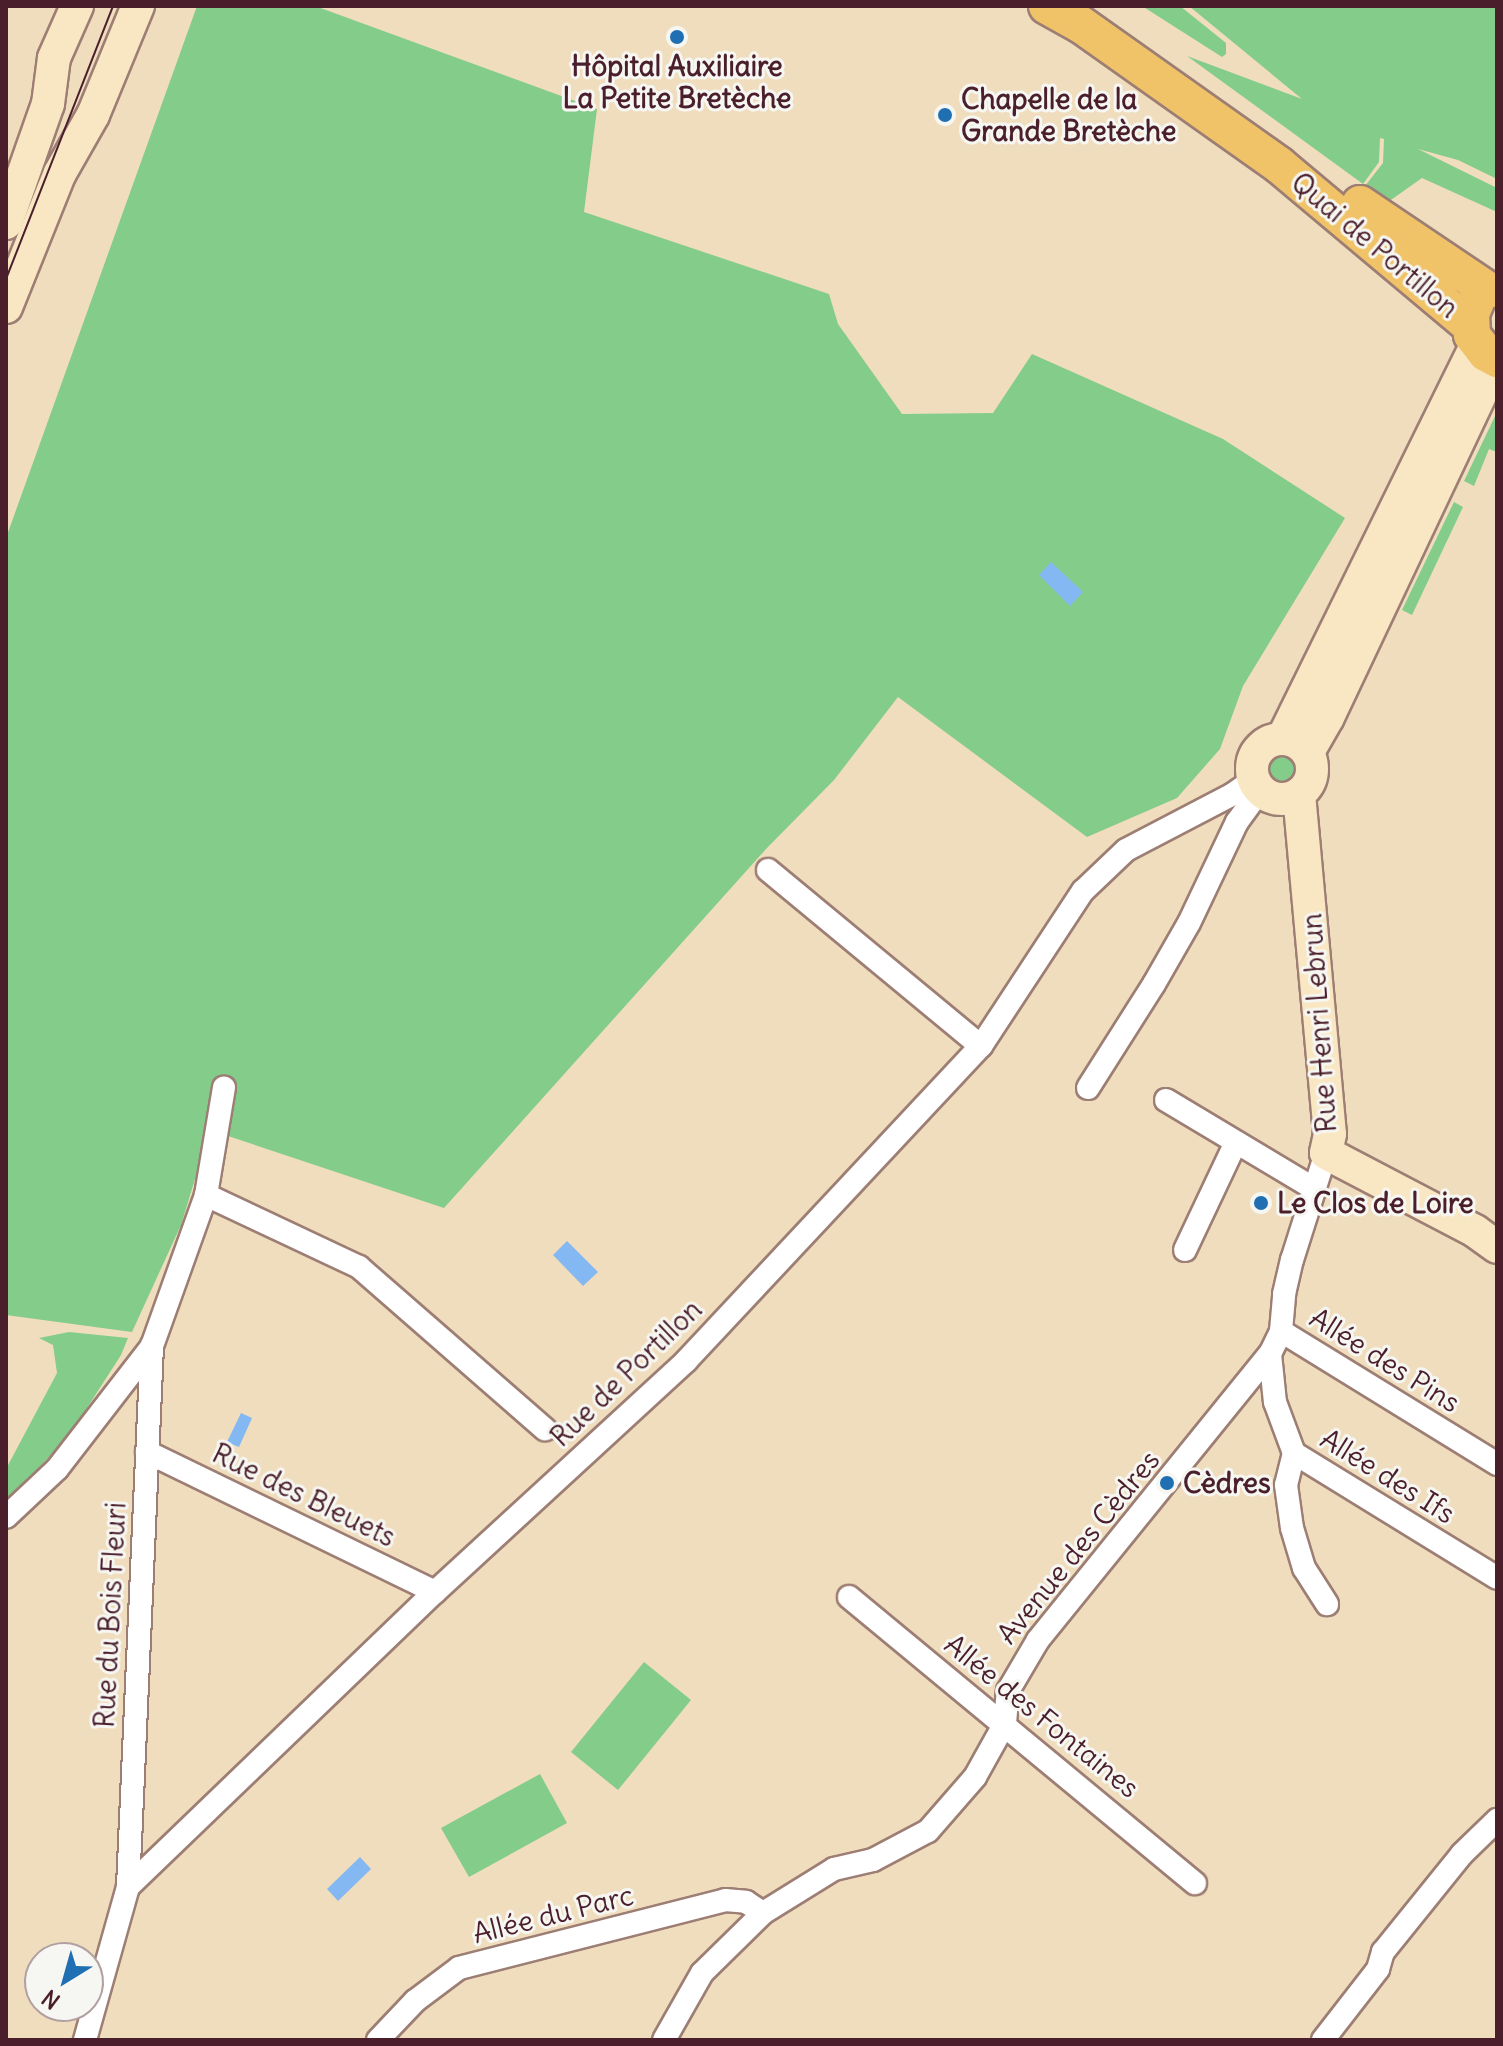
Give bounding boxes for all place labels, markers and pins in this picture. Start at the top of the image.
marker: Hôpital Auxiliaire La Petite Bretèche [668,28,686,46]
place label: Hôpital Auxiliaire La Petite Bretèche [563,49,791,115]
place label: Chapelle de la Grande Bretèche [961,82,1176,148]
marker: Chapelle de la Grande Bretèche [936,106,954,124]
place label: Le Clos de Loire [1277,1186,1474,1220]
marker: Le Clos de Loire [1252,1194,1270,1212]
place label: Cèdres [1183,1466,1271,1500]
marker: Cèdres [1158,1474,1176,1492]

